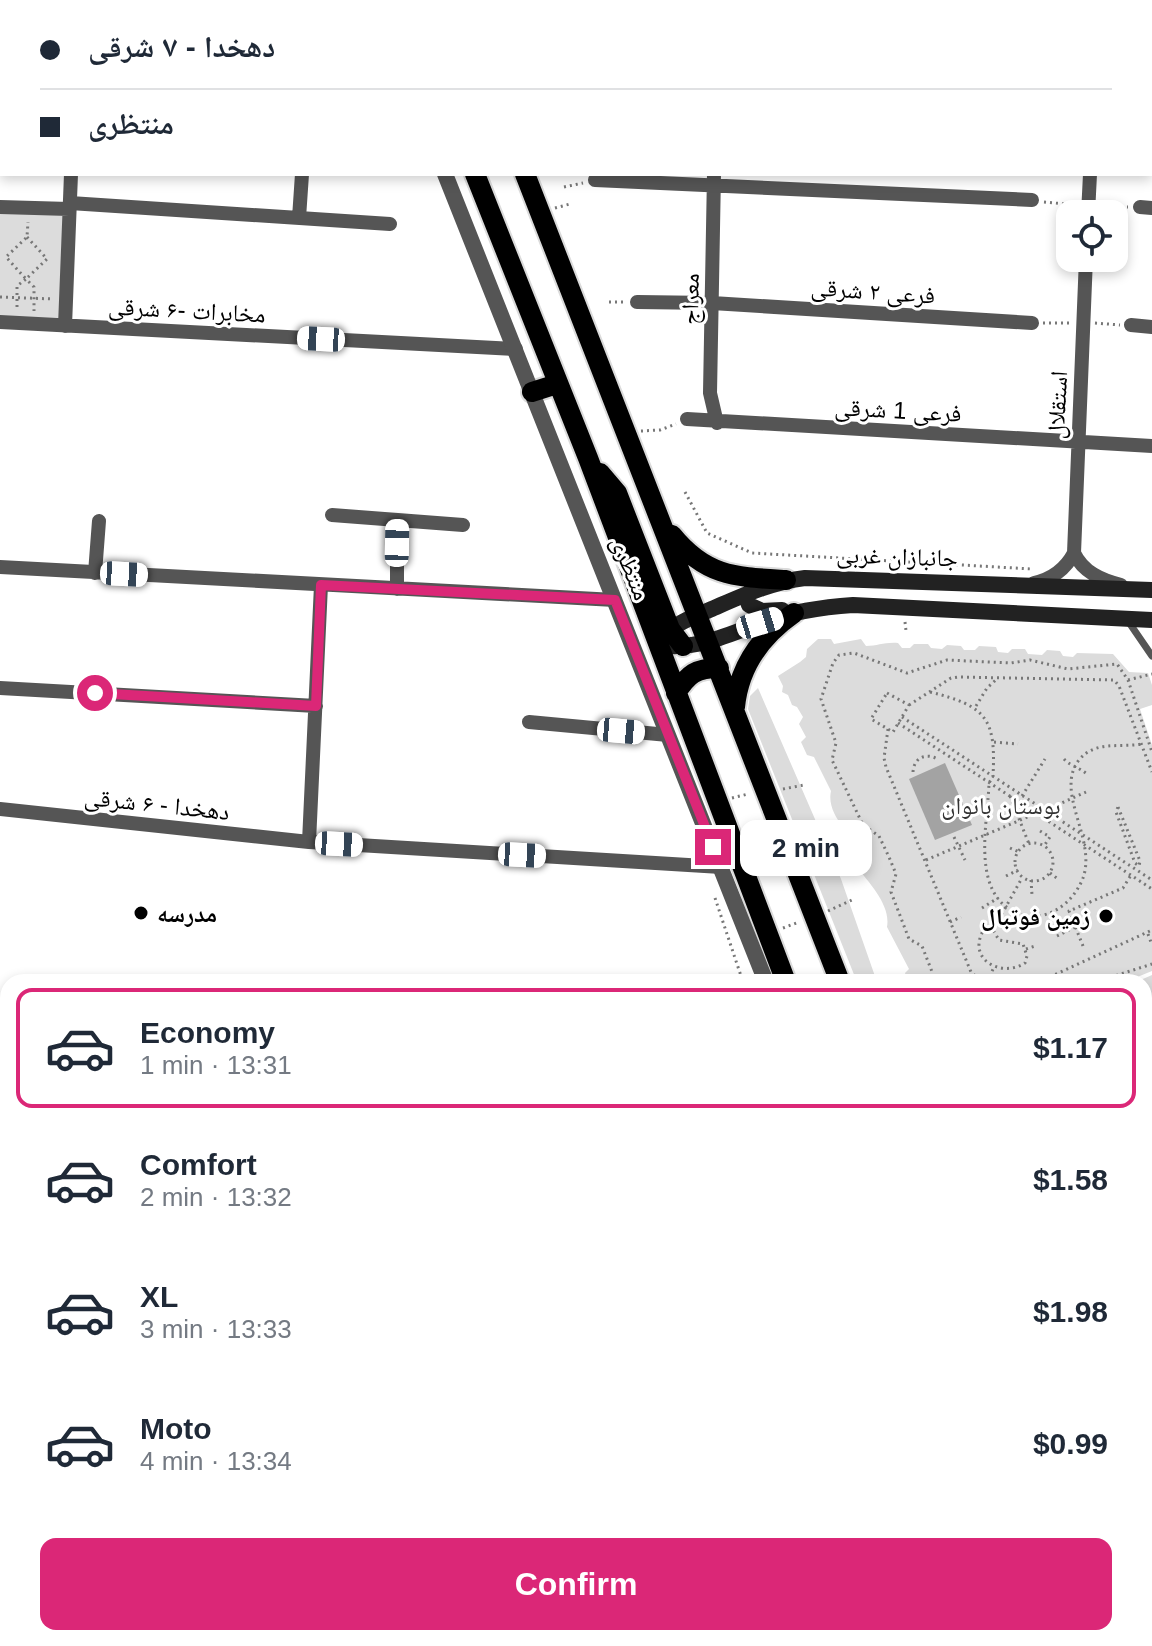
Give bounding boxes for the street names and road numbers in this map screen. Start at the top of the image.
street label: معراج [676,273,706,325]
street label: فرعی ۲ شرقی [810,273,936,310]
street label: مخابرات -۶ شرقی [107,292,266,329]
street label: استقلال [1042,370,1073,440]
street label: فرعی 1 شرقی [834,393,962,428]
street label: منتظری [605,532,656,604]
street label: جانبازان غربی [836,540,958,573]
street label: دهخدا - ۶ شرقی [83,783,231,826]

